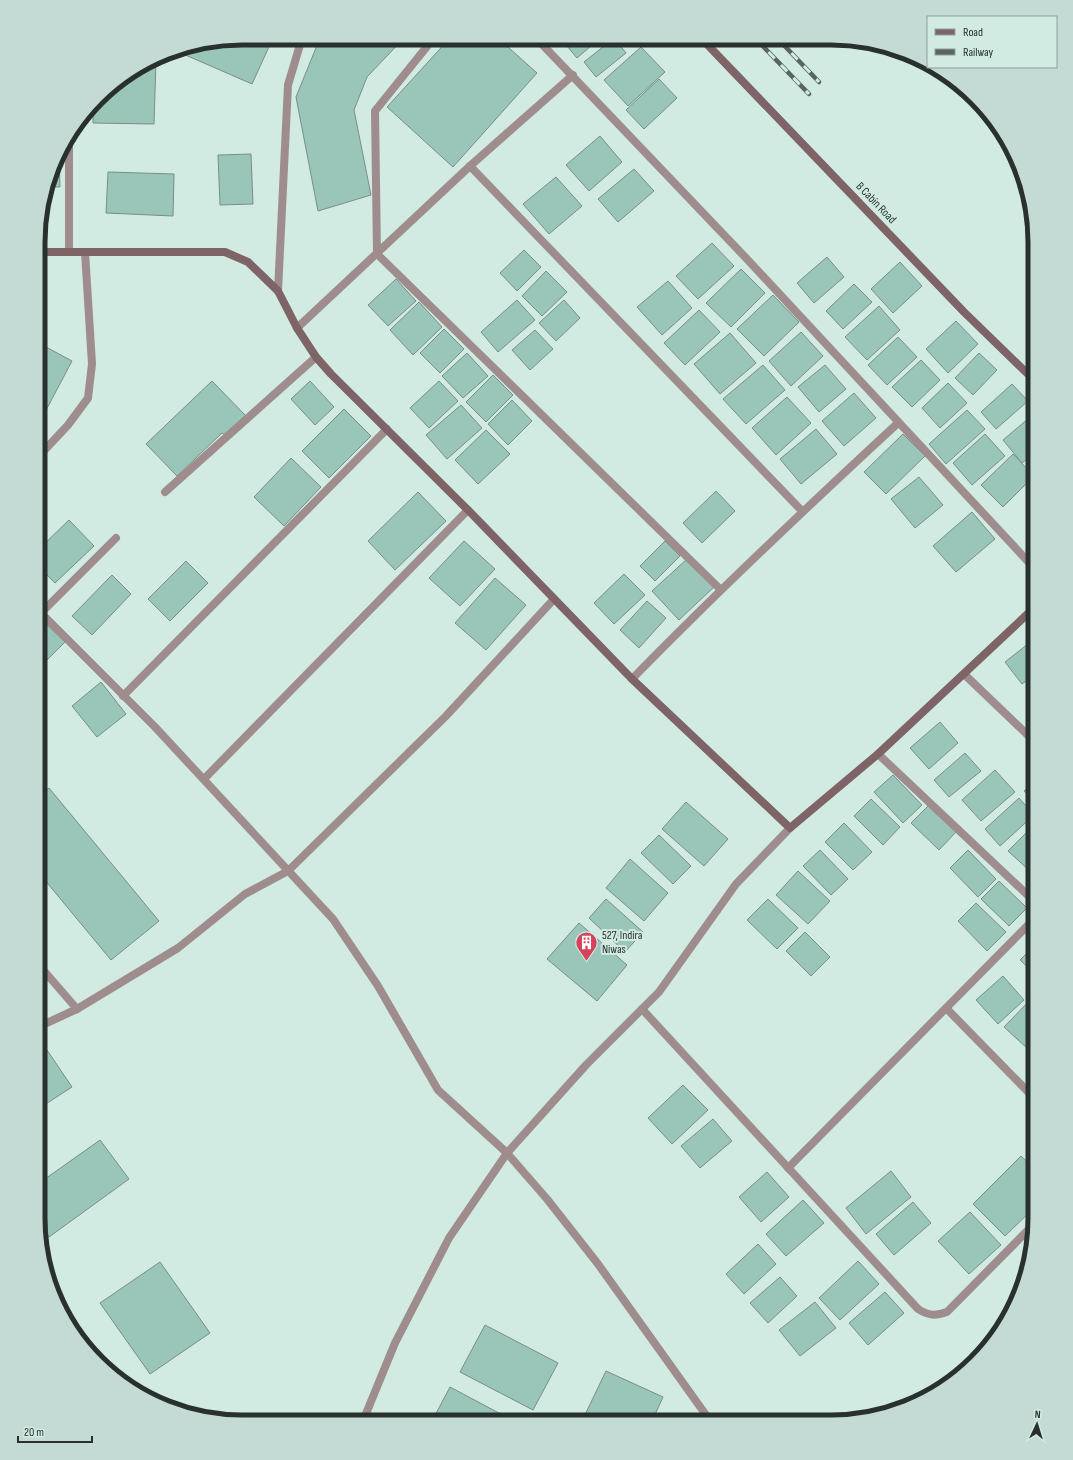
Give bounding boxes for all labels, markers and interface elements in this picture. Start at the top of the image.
legend [927,16,1057,68]
text: Road [963,25,983,40]
text: Railway [963,45,994,60]
street label: B Cabin Road [853,179,899,227]
place label: 527, Indira Niwas [602,928,643,957]
building icon: 527, Indira Niwas [574,929,600,962]
north arrow [1017,1404,1057,1444]
text: N [1034,1408,1041,1421]
scale bar [18,1418,92,1444]
text: 20 m [24,1425,44,1440]

